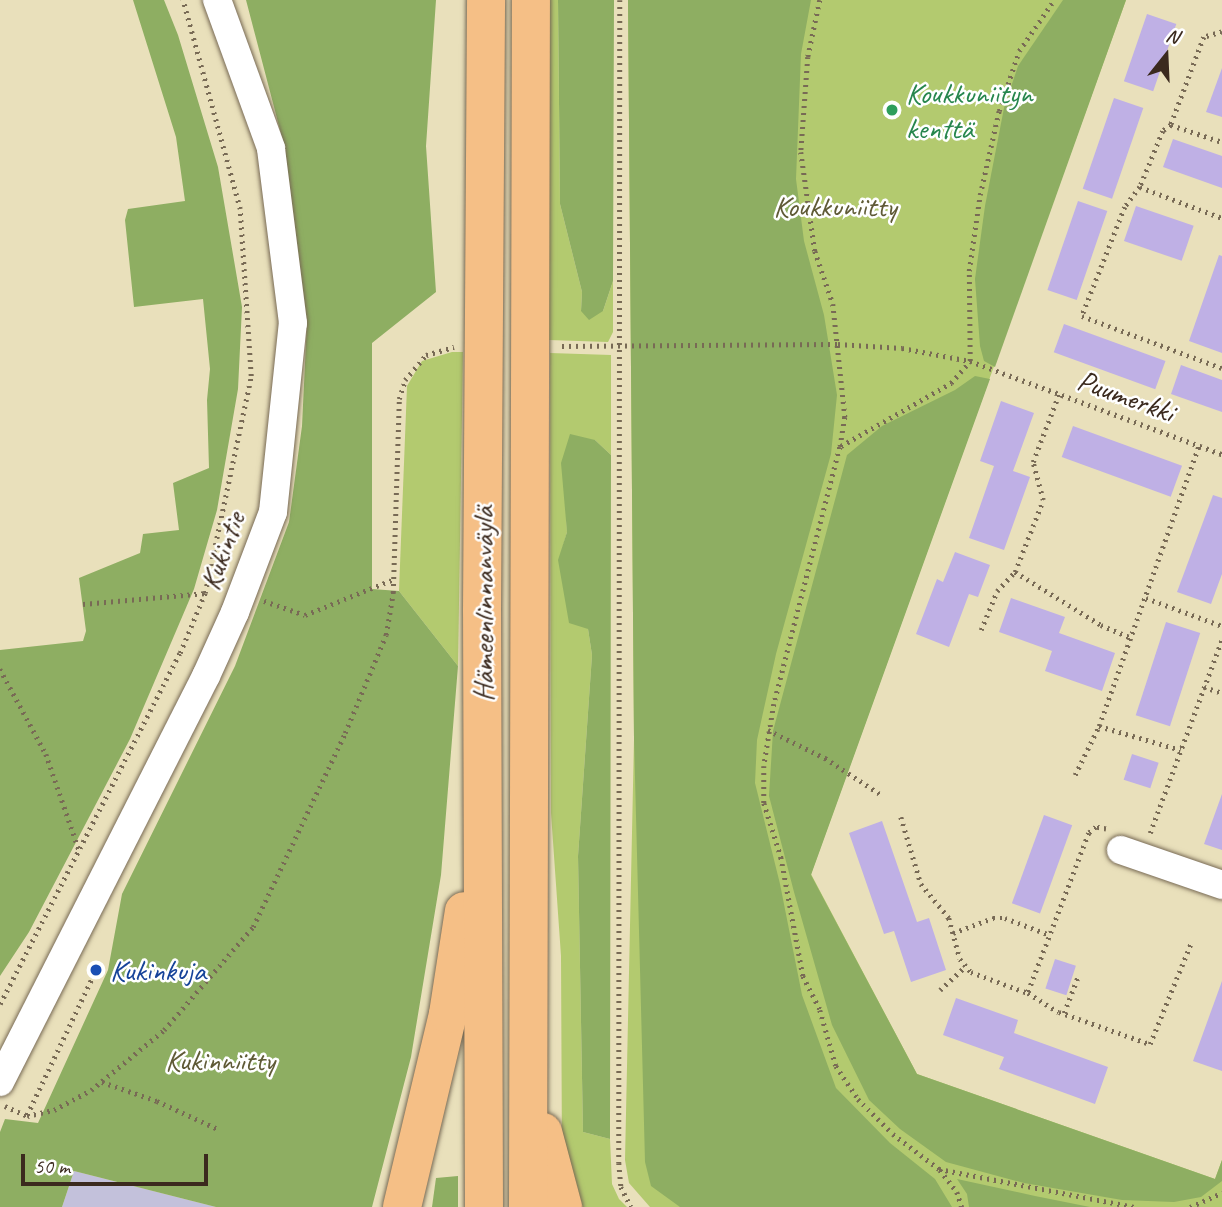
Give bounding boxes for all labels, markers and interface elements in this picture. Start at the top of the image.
north arrow [1131,21,1201,91]
text: N [1163,23,1182,49]
place label: Koukkuniityn kenttä [906,75,1033,146]
marker: Koukkuniityn kenttä [884,102,900,118]
park label: Koukkuniitty [774,188,896,224]
street label: Puumerkki [1073,362,1179,430]
street label: Hämeenlinnanväylä [465,506,501,702]
street label: Kukintie [191,507,253,595]
place label: Kukinkuja [110,952,206,988]
marker: Kukinkuja [88,962,104,978]
park label: Kukinniitty [165,1042,275,1078]
scale bar [24,1140,212,1184]
text: 50 m [34,1153,70,1179]

